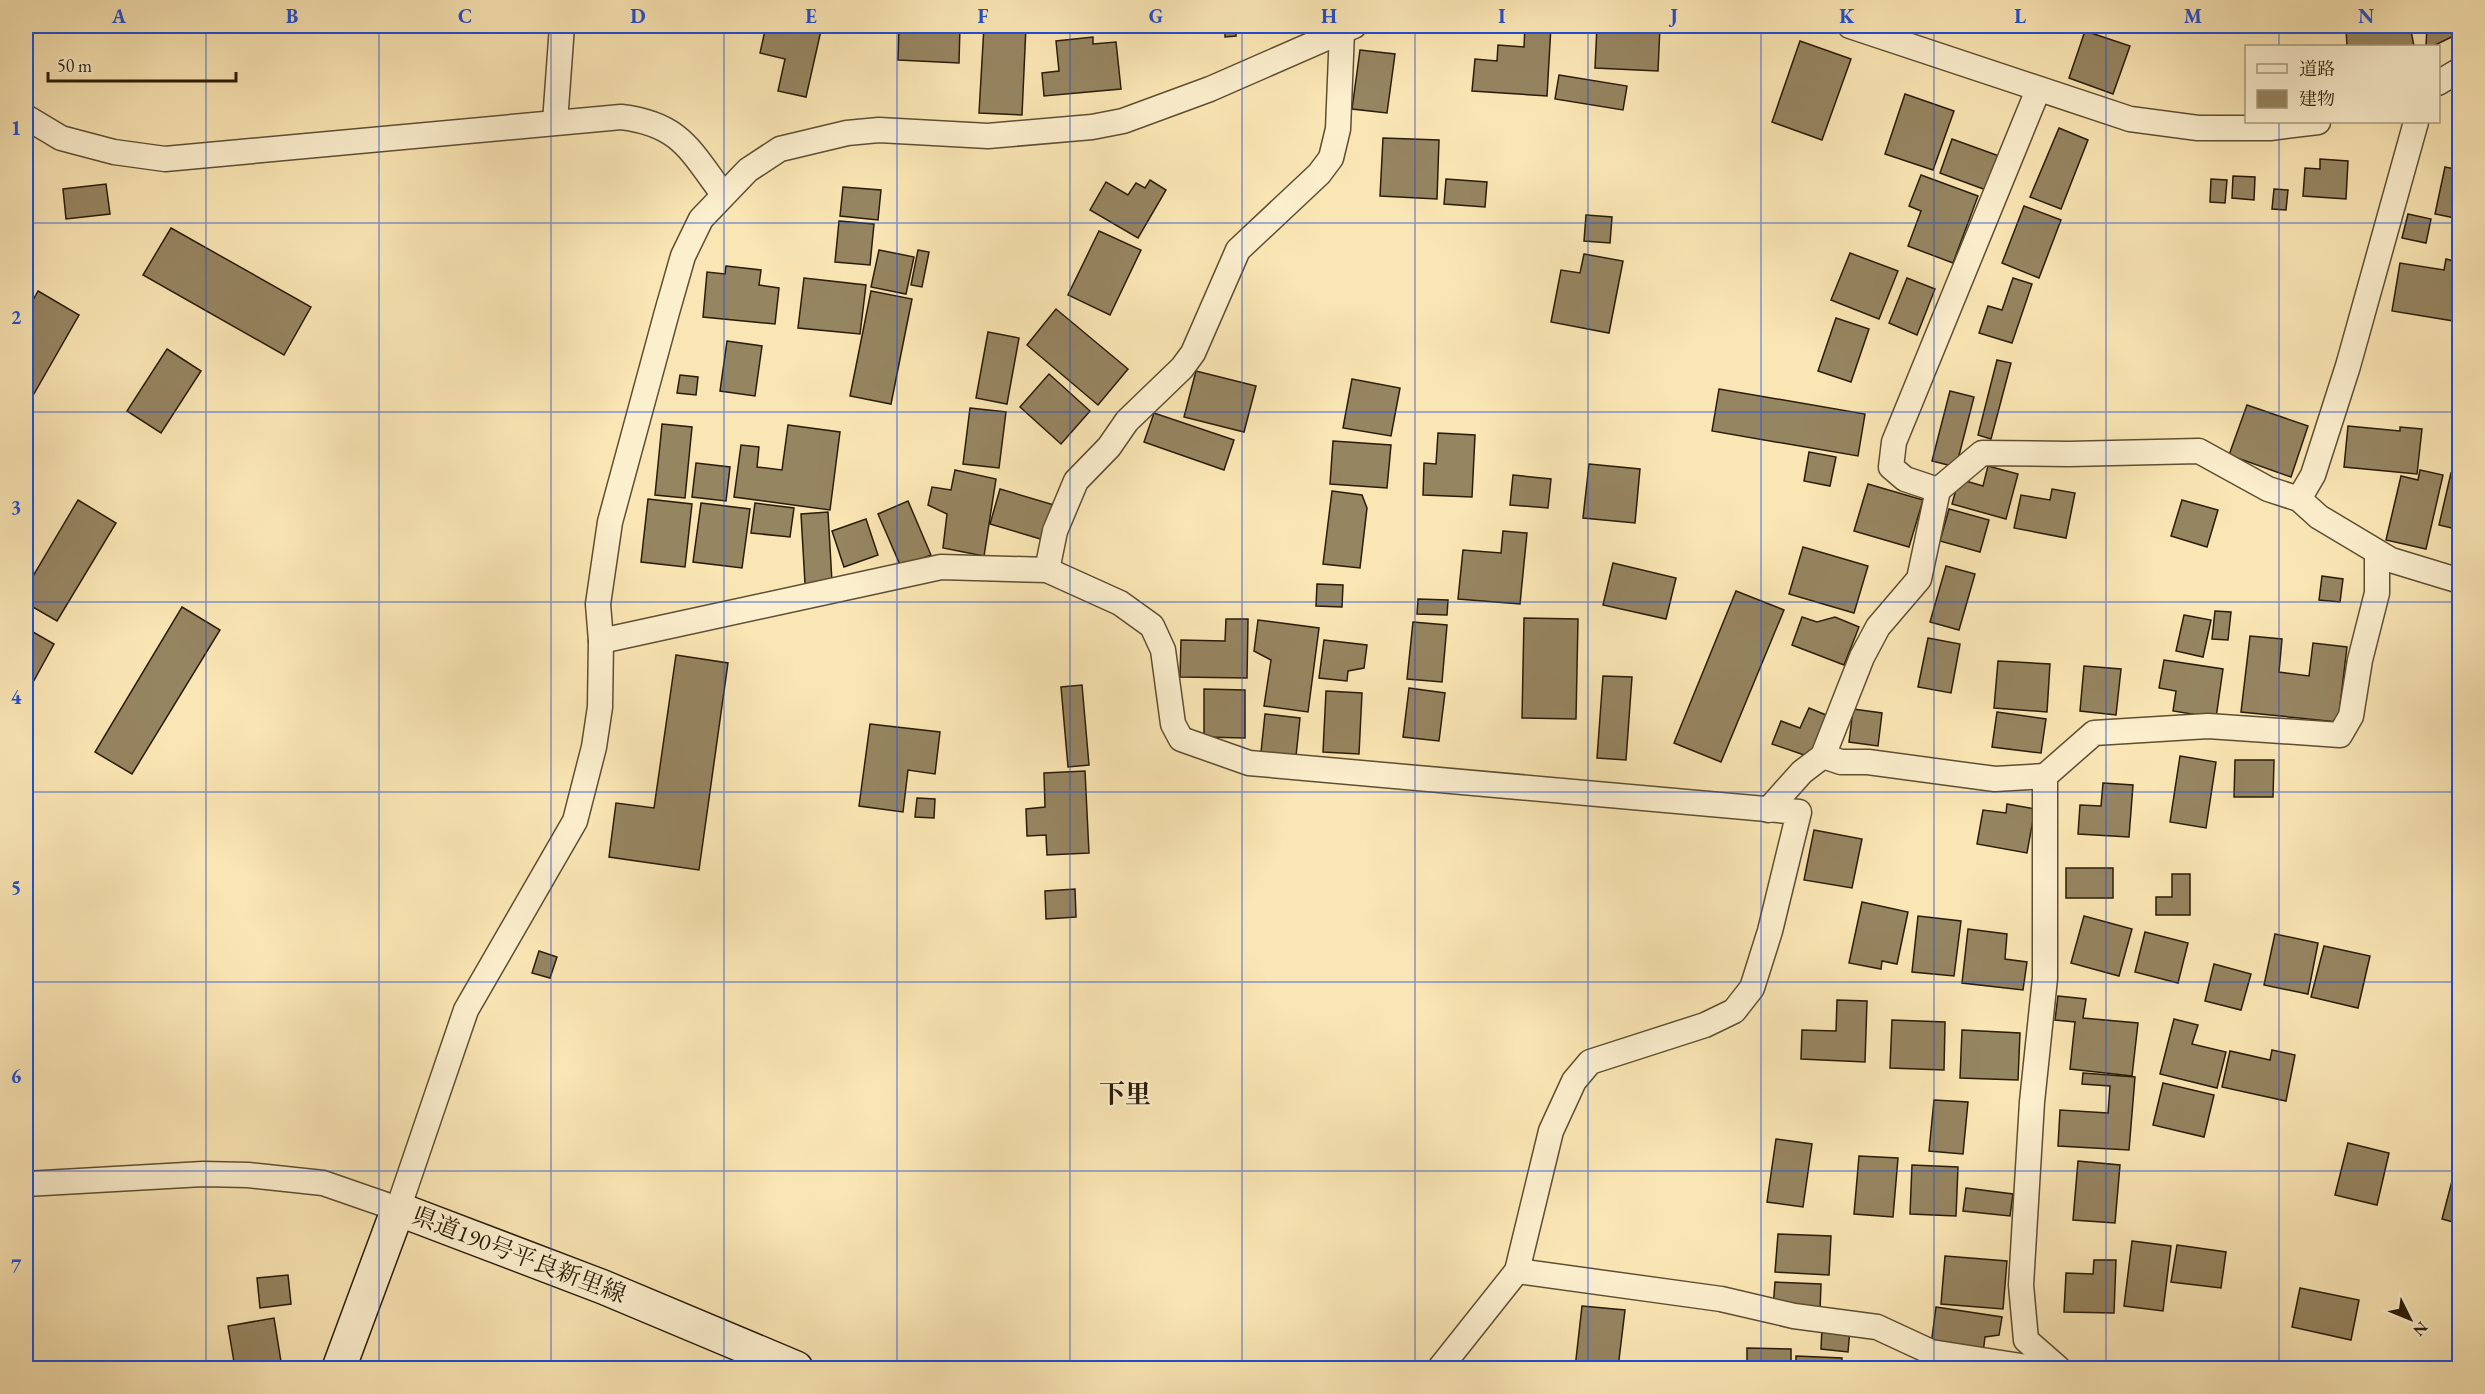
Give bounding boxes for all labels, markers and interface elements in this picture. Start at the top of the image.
text: A [111,3,127,29]
text: B [286,3,298,29]
text: C [458,3,472,29]
text: D [630,3,646,29]
text: E [805,3,817,29]
text: F [978,3,989,29]
text: G [1149,3,1163,29]
text: H [1321,3,1337,29]
text: I [1498,3,1506,29]
text: J [1668,3,1678,29]
text: K [1839,3,1855,29]
text: L [2014,3,2026,29]
text: M [2184,3,2202,29]
text: N [2358,3,2374,29]
scale bar [48,45,236,83]
legend [2245,45,2440,123]
text: 50 m [57,54,92,77]
text: 道路 [2299,57,2335,80]
text: 建物 [2299,87,2335,110]
text: 1 [11,115,21,141]
text: 2 [11,304,22,330]
text: 3 [11,494,21,520]
text: 4 [11,684,22,710]
text: 5 [11,874,21,900]
text: 6 [11,1063,22,1089]
district label: 下里 [1099,1077,1151,1111]
street label: 県道190号平良新里線 [408,1199,630,1310]
text: 7 [11,1253,22,1279]
north arrow [2380,1289,2440,1349]
text: N [2408,1317,2433,1341]

